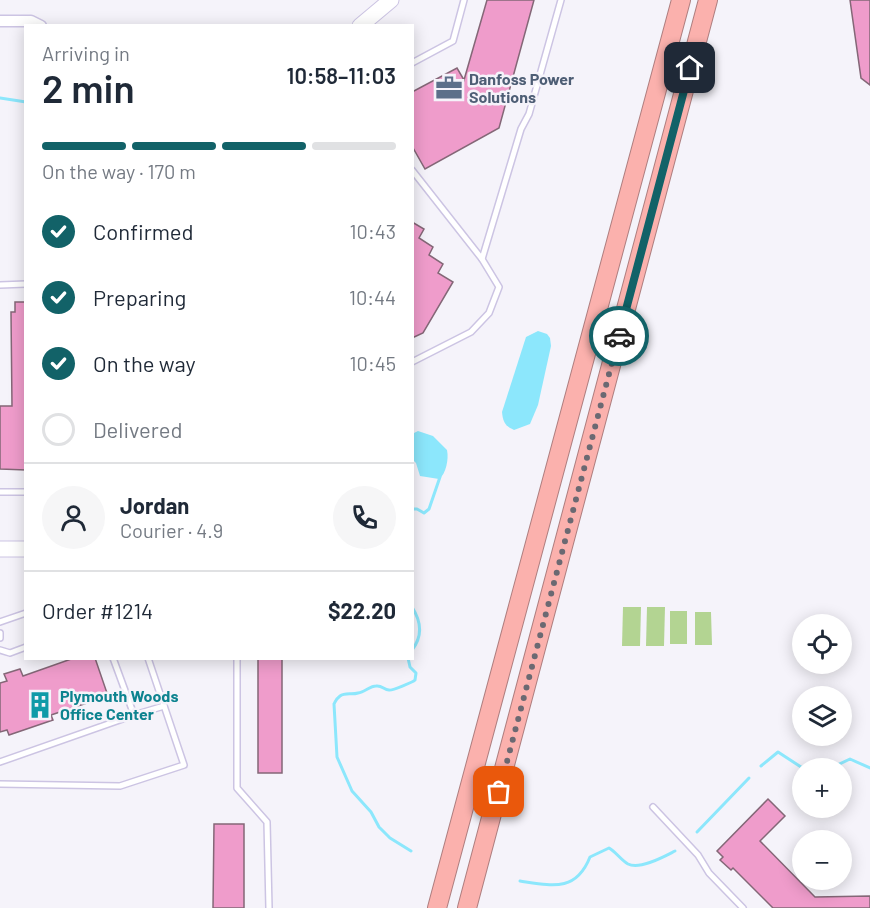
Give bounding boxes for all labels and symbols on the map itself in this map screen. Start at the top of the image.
pin [664,42,715,93]
place label: Danfoss Power Solutions [469,69,574,106]
office icon: Danfoss Power Solutions [434,73,464,103]
courier [589,306,649,366]
place label: Plymouth Woods Office Center [60,686,178,723]
building icon: Plymouth Woods Office Center [25,690,55,720]
pin [473,766,524,817]

